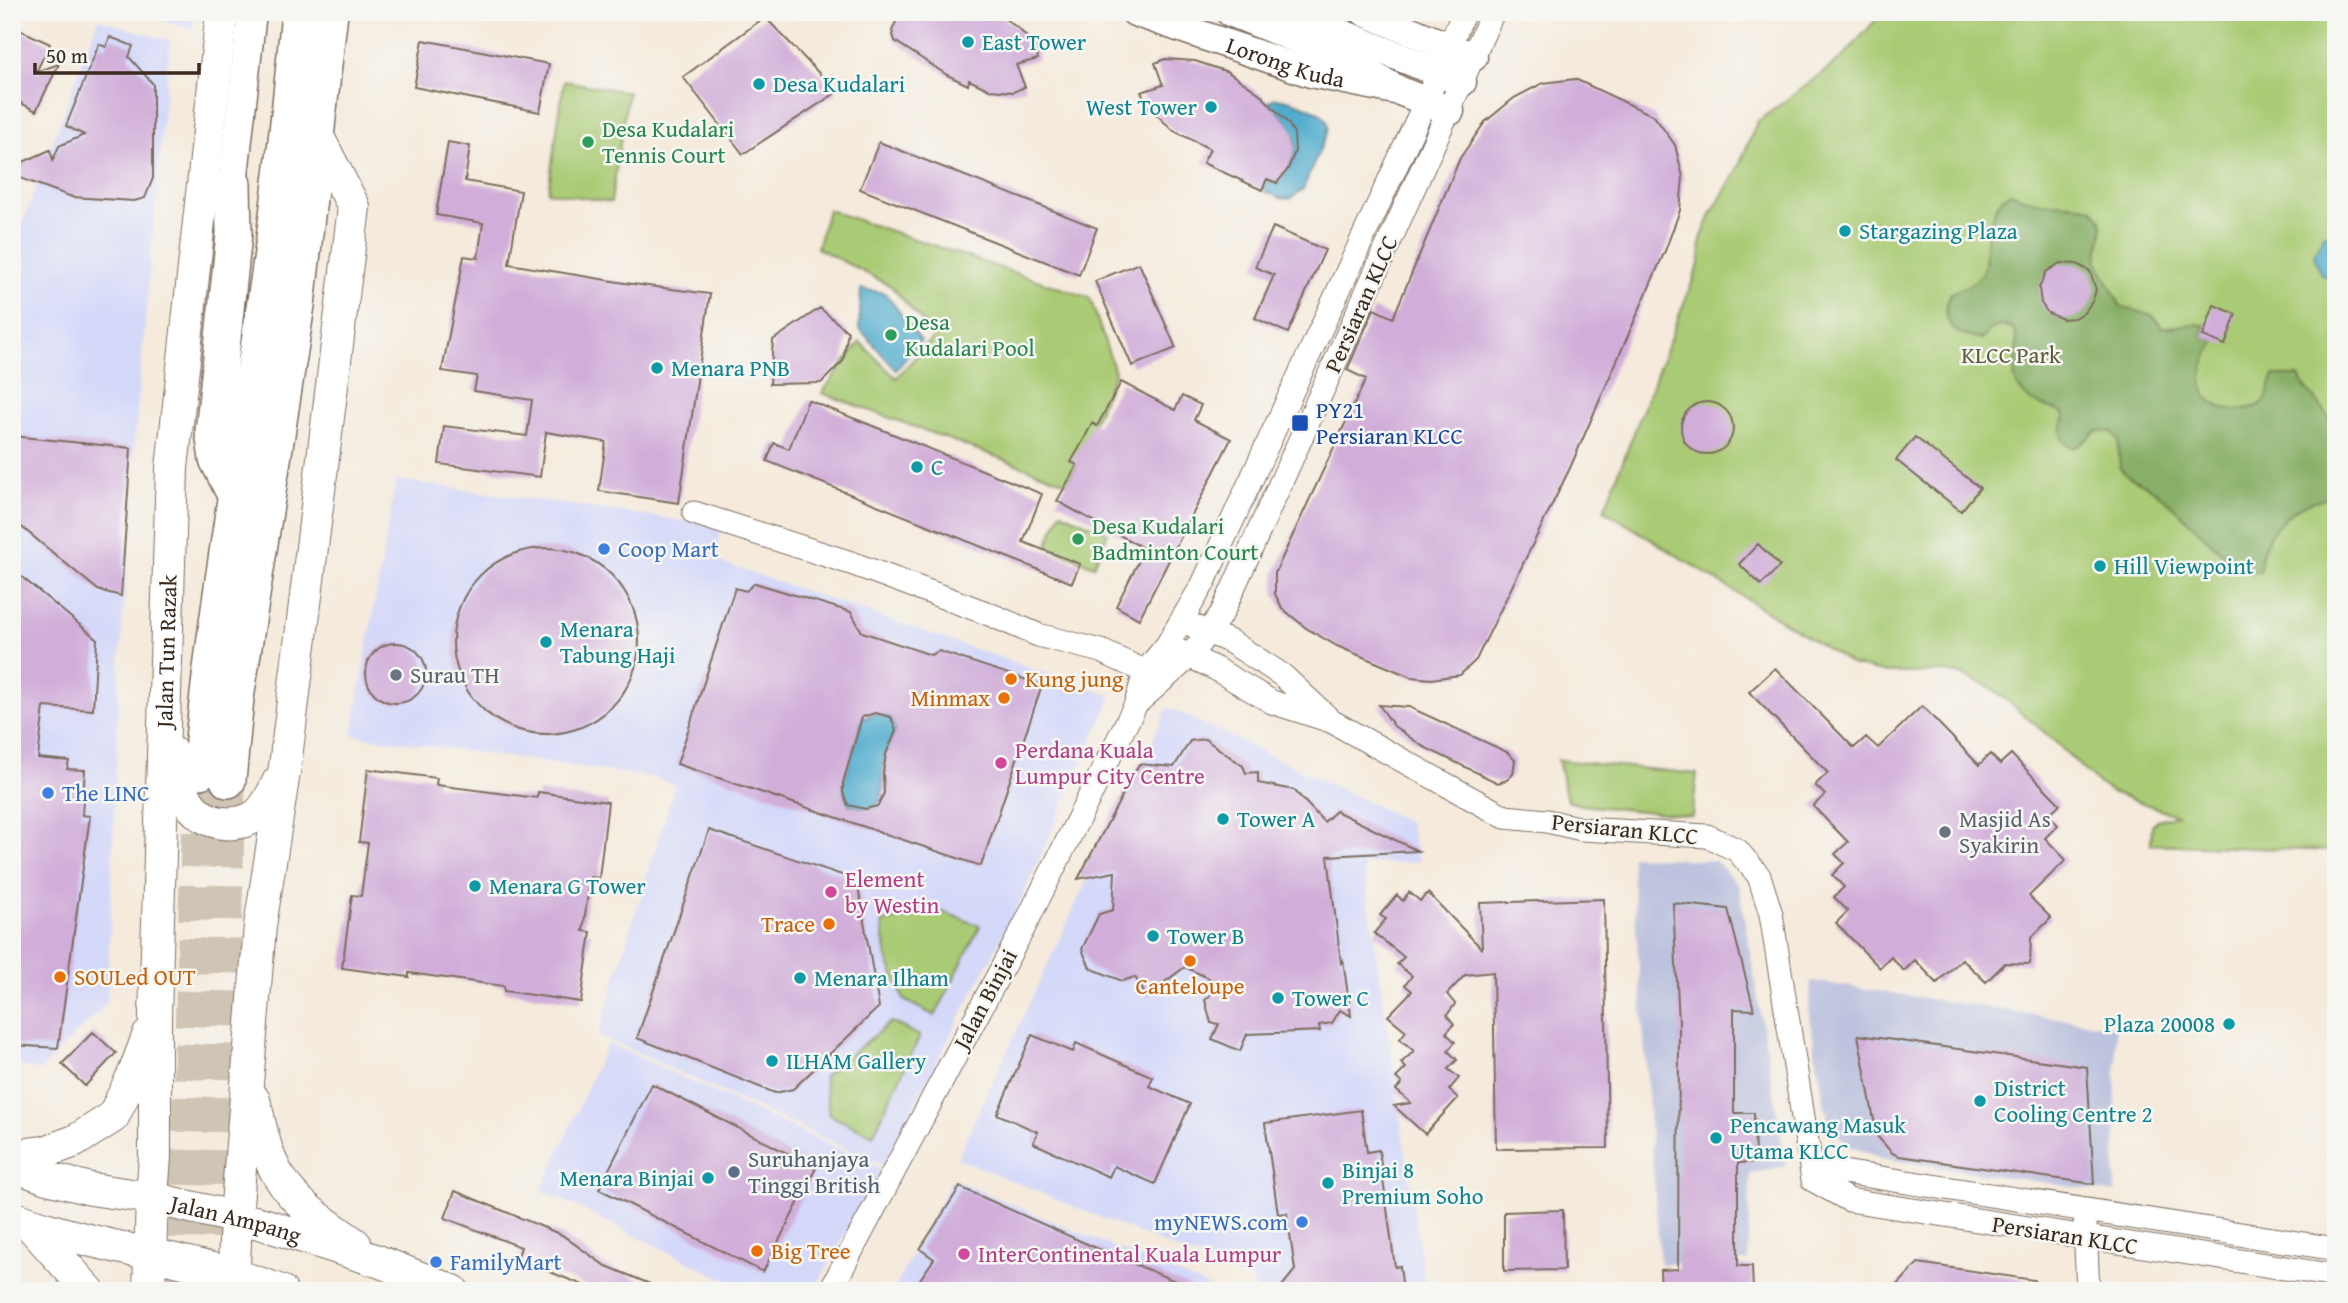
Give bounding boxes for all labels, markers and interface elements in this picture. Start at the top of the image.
place label: East Tower [982,25,1087,58]
street label: Lorong Kuda [1222,28,1348,95]
scale bar [35,32,200,76]
marker: East Tower [960,34,976,50]
text: 50 m [46,40,88,71]
place label: Desa Kudalari [773,67,905,100]
marker: Desa Kudalari [751,76,767,92]
place label: West Tower [1086,90,1198,123]
marker: West Tower [1203,99,1219,115]
place label: Desa Kudalari Tennis Court [602,112,734,171]
marker: Desa Kudalari Tennis Court [580,134,596,150]
place label: Stargazing Plaza [1859,214,2018,247]
marker: Stargazing Plaza [1837,223,1853,239]
street label: Persiaran KLCC [1316,230,1406,378]
place label: Desa Kudalari Pool [905,305,1035,364]
marker: Desa Kudalari Pool [883,327,899,343]
park label: KLCC Park [1961,338,2061,371]
place label: Menara PNB [671,351,790,384]
marker: Menara PNB [649,360,665,376]
place label: PY21 Persiaran KLCC [1316,393,1463,452]
marker: PY21 Persiaran KLCC [1290,413,1310,433]
place label: C [931,450,944,483]
marker: C [909,459,925,475]
place label: Desa Kudalari Badminton Court [1092,509,1258,568]
marker: Desa Kudalari Badminton Court [1070,531,1086,547]
place label: Coop Mart [618,532,719,565]
marker: Coop Mart [596,541,612,557]
place label: Hill Viewpoint [2114,549,2254,582]
marker: Hill Viewpoint [2092,558,2108,574]
street label: Jalan Tun Razak [147,574,185,732]
place label: Menara Tabung Haji [560,612,675,671]
marker: Menara Tabung Haji [538,634,554,650]
place label: Surau TH [410,658,499,691]
place label: Kung jung [1025,662,1124,695]
marker: Surau TH [388,667,404,683]
marker: Kung jung [1003,671,1019,687]
place label: Minmax [910,681,990,714]
marker: Minmax [996,690,1012,706]
place label: Perdana Kuala Lumpur City Centre [1015,733,1205,792]
marker: Perdana Kuala Lumpur City Centre [993,755,1009,771]
place label: The LINC [62,776,150,809]
marker: The LINC [40,785,56,801]
place label: Tower A [1237,802,1316,835]
place label: Masjid As Syakirin [1959,802,2051,861]
street label: Persiaran KLCC [1550,804,1700,853]
marker: Tower A [1215,811,1231,827]
marker: Masjid As Syakirin [1937,824,1953,840]
place label: Element by Westin [845,862,940,921]
place label: Menara G Tower [489,869,646,902]
marker: Menara G Tower [467,878,483,894]
marker: Element by Westin [823,884,839,900]
place label: Trace [761,907,815,940]
marker: Trace [821,916,837,932]
place label: Tower B [1167,919,1245,952]
marker: Tower B [1145,928,1161,944]
street label: Jalan Binjai [943,943,1025,1057]
marker: Canteloupe [1182,953,1198,969]
place label: SOULed OUT [74,960,196,993]
place label: Menara Ilham [814,961,949,994]
marker: SOULed OUT [52,969,68,985]
place label: Canteloupe [1135,969,1245,1002]
marker: Menara Ilham [792,970,808,986]
place label: Tower C [1292,981,1369,1014]
marker: Tower C [1270,990,1286,1006]
place label: Plaza 20008 [2104,1007,2215,1040]
marker: Plaza 20008 [2221,1016,2237,1032]
place label: ILHAM Gallery [786,1044,927,1077]
marker: ILHAM Gallery [764,1053,780,1069]
place label: District Cooling Centre 2 [1994,1071,2153,1130]
marker: District Cooling Centre 2 [1972,1093,1988,1109]
place label: Pencawang Masuk Utama KLCC [1730,1108,1906,1167]
marker: Pencawang Masuk Utama KLCC [1708,1130,1724,1146]
place label: Suruhanjaya Tinggi British [748,1142,880,1201]
place label: Binjai 8 Premium Soho [1342,1153,1483,1212]
place label: Menara Binjai [559,1161,694,1194]
marker: Suruhanjaya Tinggi British [726,1164,742,1180]
marker: Menara Binjai [700,1170,716,1186]
marker: Binjai 8 Premium Soho [1320,1175,1336,1191]
street label: Jalan Ampang [165,1185,306,1252]
place label: myNEWS.com [1154,1205,1288,1238]
street label: Persiaran KLCC [1990,1207,2140,1262]
marker: myNEWS.com [1294,1214,1310,1230]
place label: Big Tree [771,1234,851,1267]
place label: InterContinental Kuala Lumpur [978,1237,1282,1270]
marker: Big Tree [749,1243,765,1259]
place label: FamilyMart [450,1245,562,1278]
marker: InterContinental Kuala Lumpur [956,1246,972,1262]
marker: FamilyMart [428,1254,444,1270]

